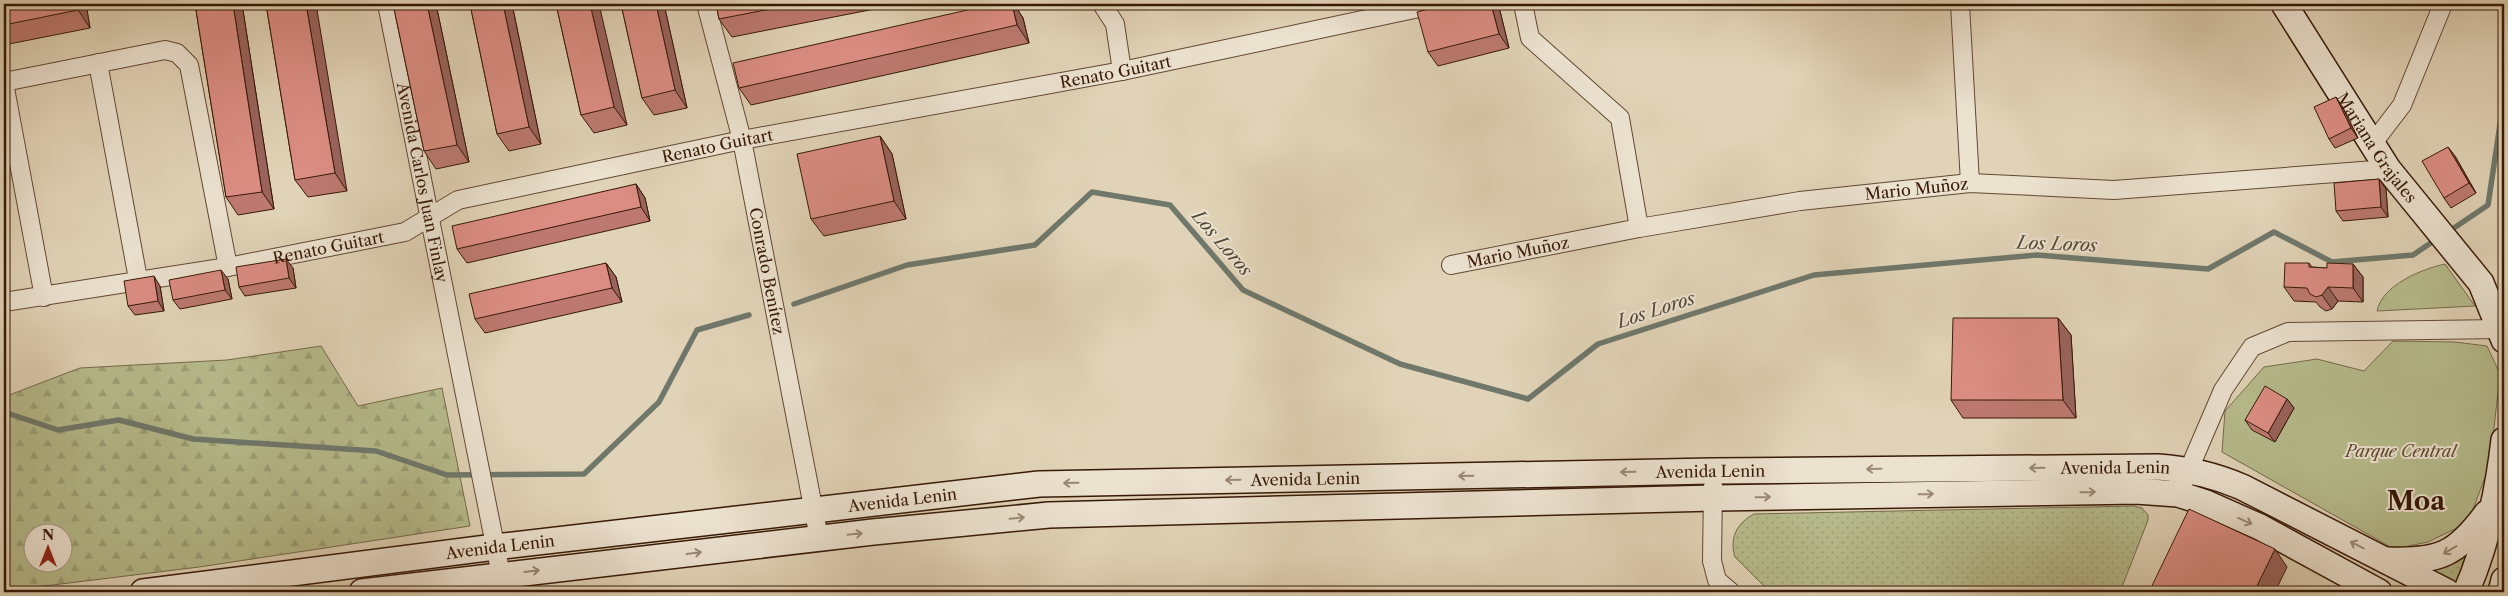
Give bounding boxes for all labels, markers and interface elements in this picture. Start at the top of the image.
street label: Renato Guitart [1058,51,1173,92]
street label: Avenida Carlos Juan Finlay [393,80,453,285]
street label: Mariana Grajales [2332,89,2421,207]
street label: Renato Guitart [660,125,775,167]
street label: Mario Muñoz [1864,173,1969,204]
water label: Los Loros [1186,204,1257,281]
street label: Conrado Benítez [745,206,789,336]
street label: Renato Guitart [271,226,386,268]
street label: Mario Muñoz [1465,232,1571,272]
water label: Los Loros [2014,232,2098,256]
water label: Los Loros [1612,287,1698,334]
park label: Parque Central [2344,441,2458,461]
street label: Avenida Lenin [2059,457,2171,478]
street label: Avenida Lenin [1654,461,1765,482]
one-way arrow [2029,463,2045,473]
one-way arrow [1866,464,1882,474]
street label: Avenida Lenin [1249,468,1360,490]
one-way arrow [1620,468,1636,477]
one-way arrow [1458,471,1474,480]
one-way arrow [1225,475,1242,485]
one-way arrow [1063,478,1079,488]
street label: Avenida Lenin [846,484,958,516]
district label: Moa [2387,485,2446,517]
one-way arrow [2080,487,2096,496]
one-way arrow [1917,489,1933,499]
one-way arrow [1754,492,1771,502]
one-way arrow [1009,513,1025,523]
one-way arrow [2237,516,2252,526]
north arrow [22,524,72,574]
text: N [42,526,54,544]
one-way arrow [847,529,863,539]
street label: Avenida Lenin [443,530,556,563]
one-way arrow [2350,540,2365,549]
one-way arrow [2443,545,2457,555]
one-way arrow [686,548,702,558]
one-way arrow [524,566,540,576]

